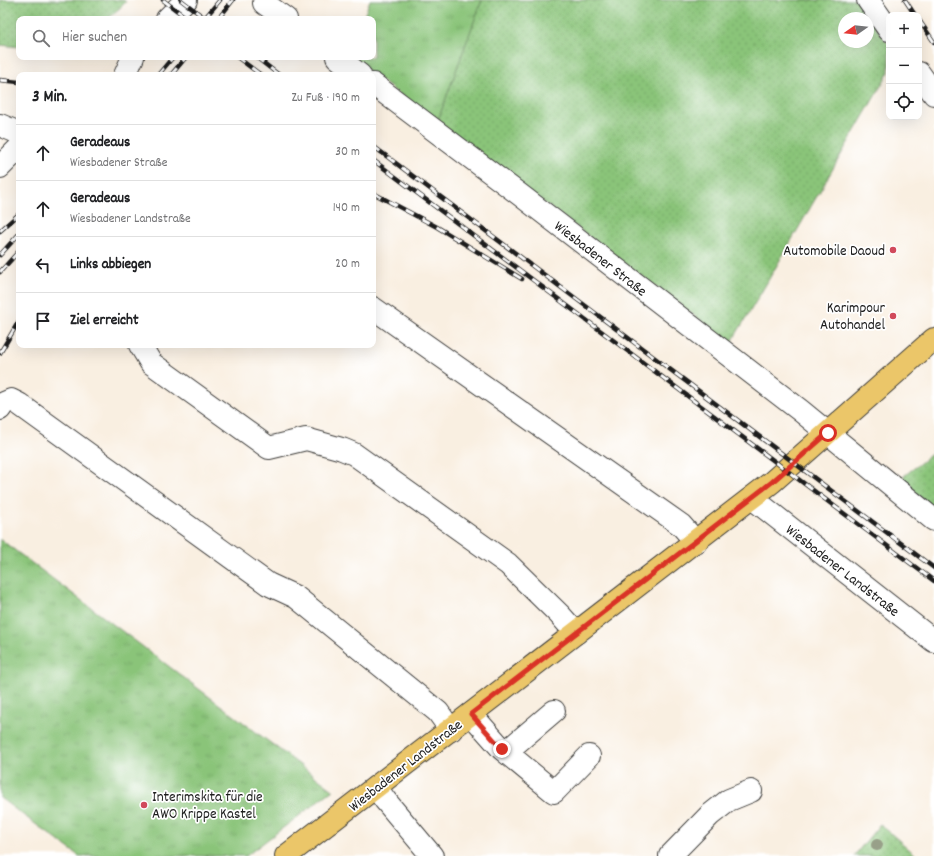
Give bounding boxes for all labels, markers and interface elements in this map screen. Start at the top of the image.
north arrow [838,12,874,48]
map controls [886,12,922,120]
button: + [886,12,922,48]
search box [16,16,376,60]
icon: search [30,27,52,49]
text: Hier suchen [62,27,127,49]
button: − [886,48,922,84]
button: locate [886,84,922,120]
text: 3 Min. [32,86,67,110]
text: Zu Fuß · 190 m [291,89,360,108]
text: Geradeaus [70,132,130,154]
icon: ahead [32,142,54,164]
text: 30 m [335,143,360,162]
text: Wiesbadener Straße [70,154,167,173]
text: Geradeaus [70,188,130,210]
icon: ahead [32,198,54,220]
text: 140 m [333,199,360,218]
text: Wiesbadener Landstraße [70,210,191,229]
street label: Wiesbadener Straße [549,216,651,303]
place label: Automobile Daoud [783,241,885,263]
marker: Automobile Daoud [888,245,898,255]
icon: left [32,254,54,276]
text: Links abbiegen [70,254,151,276]
text: 20 m [335,255,360,274]
place label: Karimpour Autohandel [820,298,885,337]
icon: arrive [32,310,54,332]
text: Ziel erreicht [70,310,138,332]
marker: Karimpour Autohandel [888,311,898,321]
route start [819,424,837,442]
street label: Wiesbadener Landstraße [780,520,904,623]
street label: Wiesbadener Landstraße [345,715,468,818]
route end [493,740,511,758]
place label: Interimskita für die AWO Krippe Kastel [152,787,263,826]
marker: Interimskita für die AWO Krippe Kastel [139,800,149,810]

